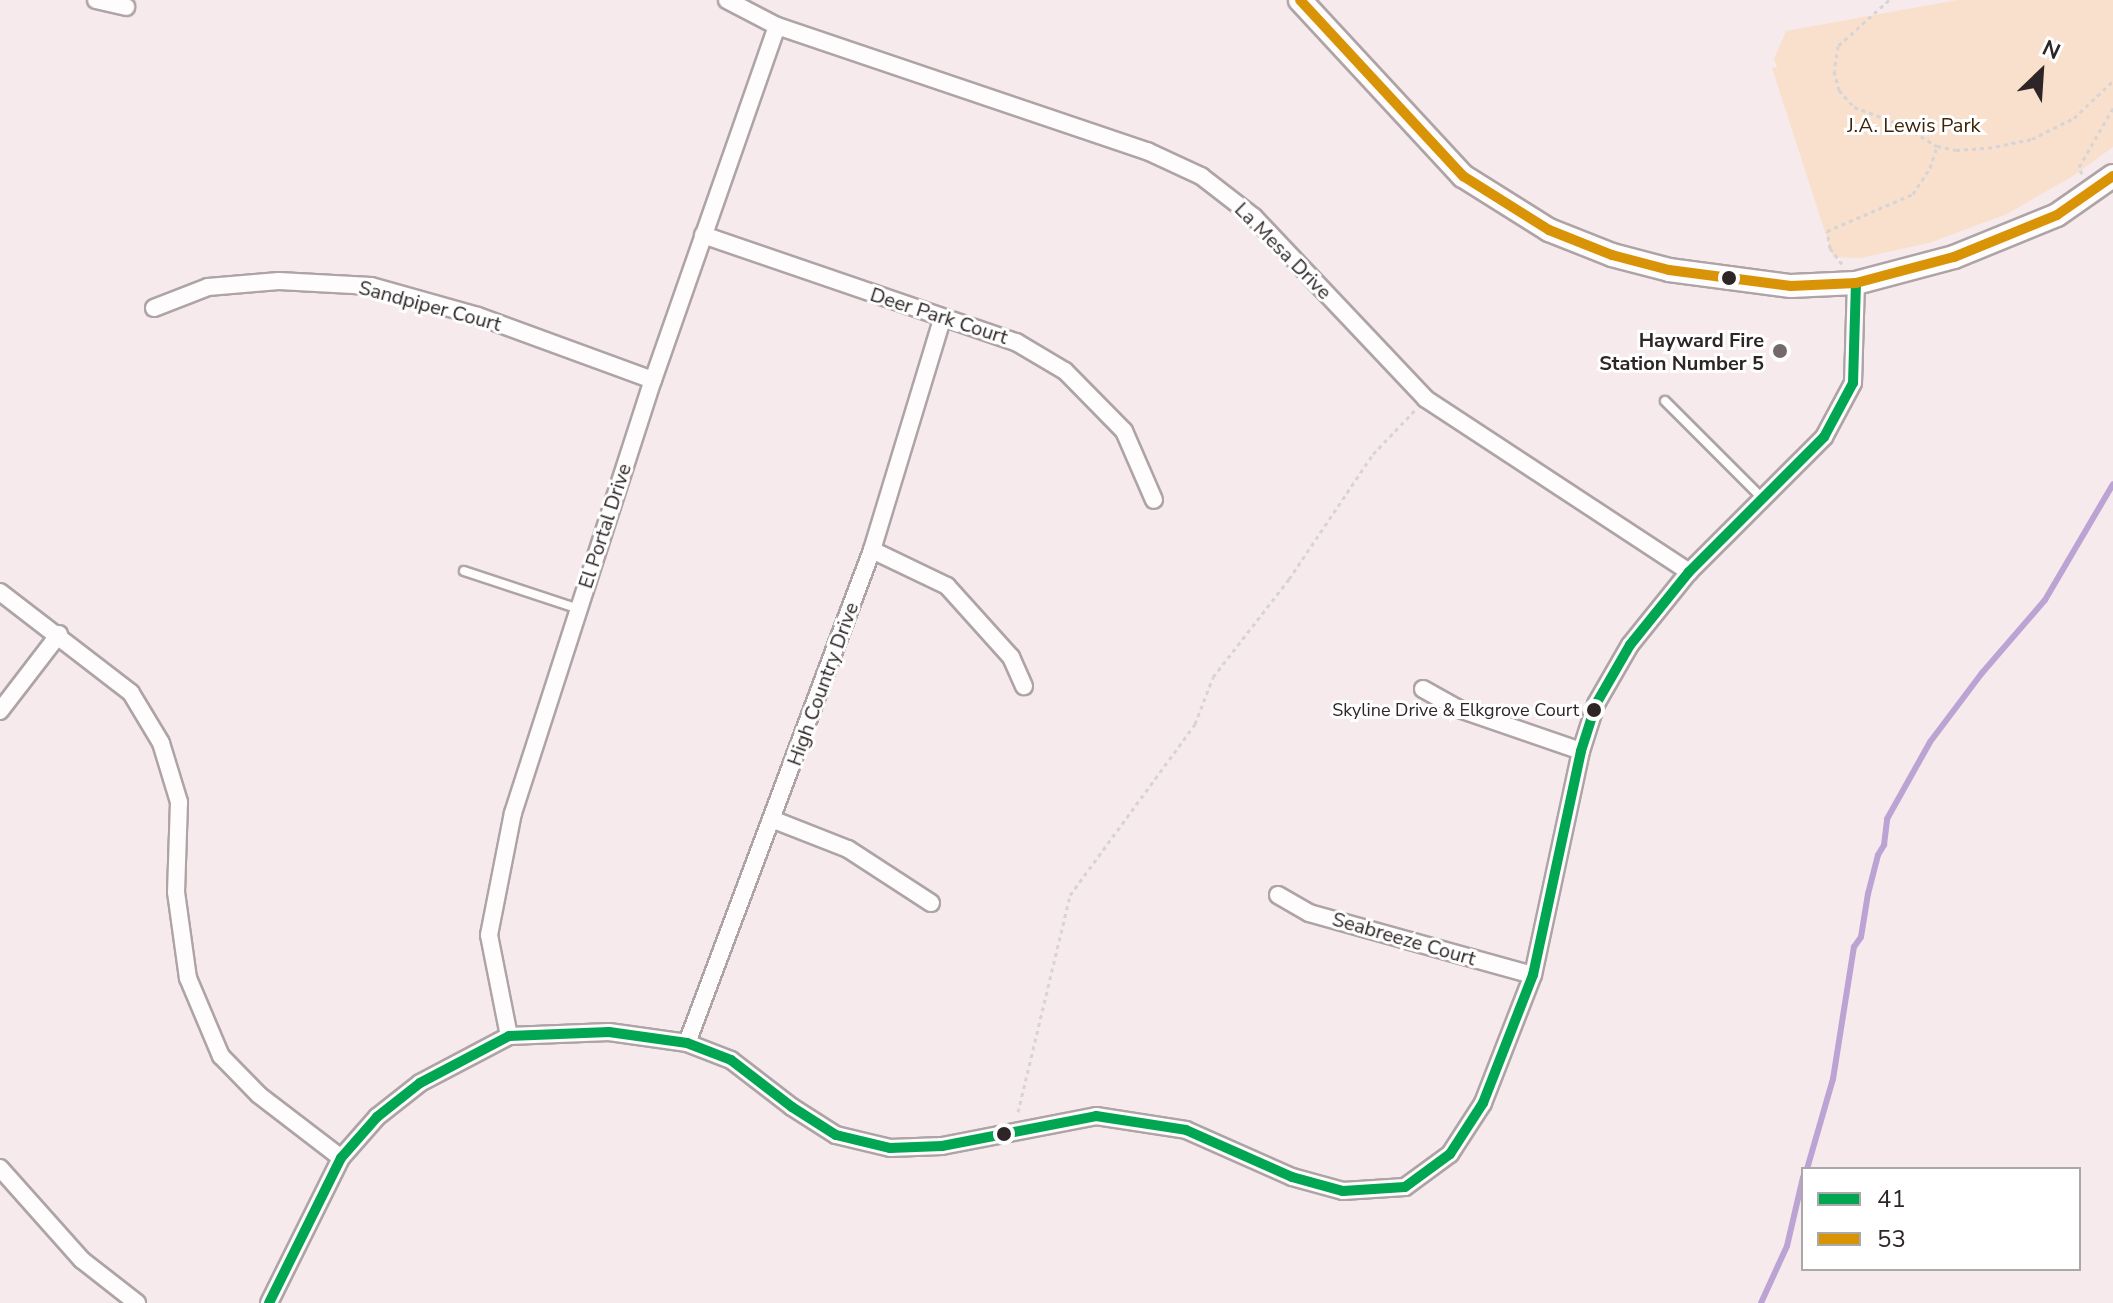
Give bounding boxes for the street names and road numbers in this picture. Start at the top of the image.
street label: La Mesa Drive [1230,198,1336,304]
street label: Sandpiper Court [356,275,504,337]
street label: Deer Park Court [867,282,1011,350]
street label: El Portal Drive [574,461,636,591]
street label: High Country Drive [782,599,864,769]
street label: Seabreeze Court [1330,907,1478,971]

